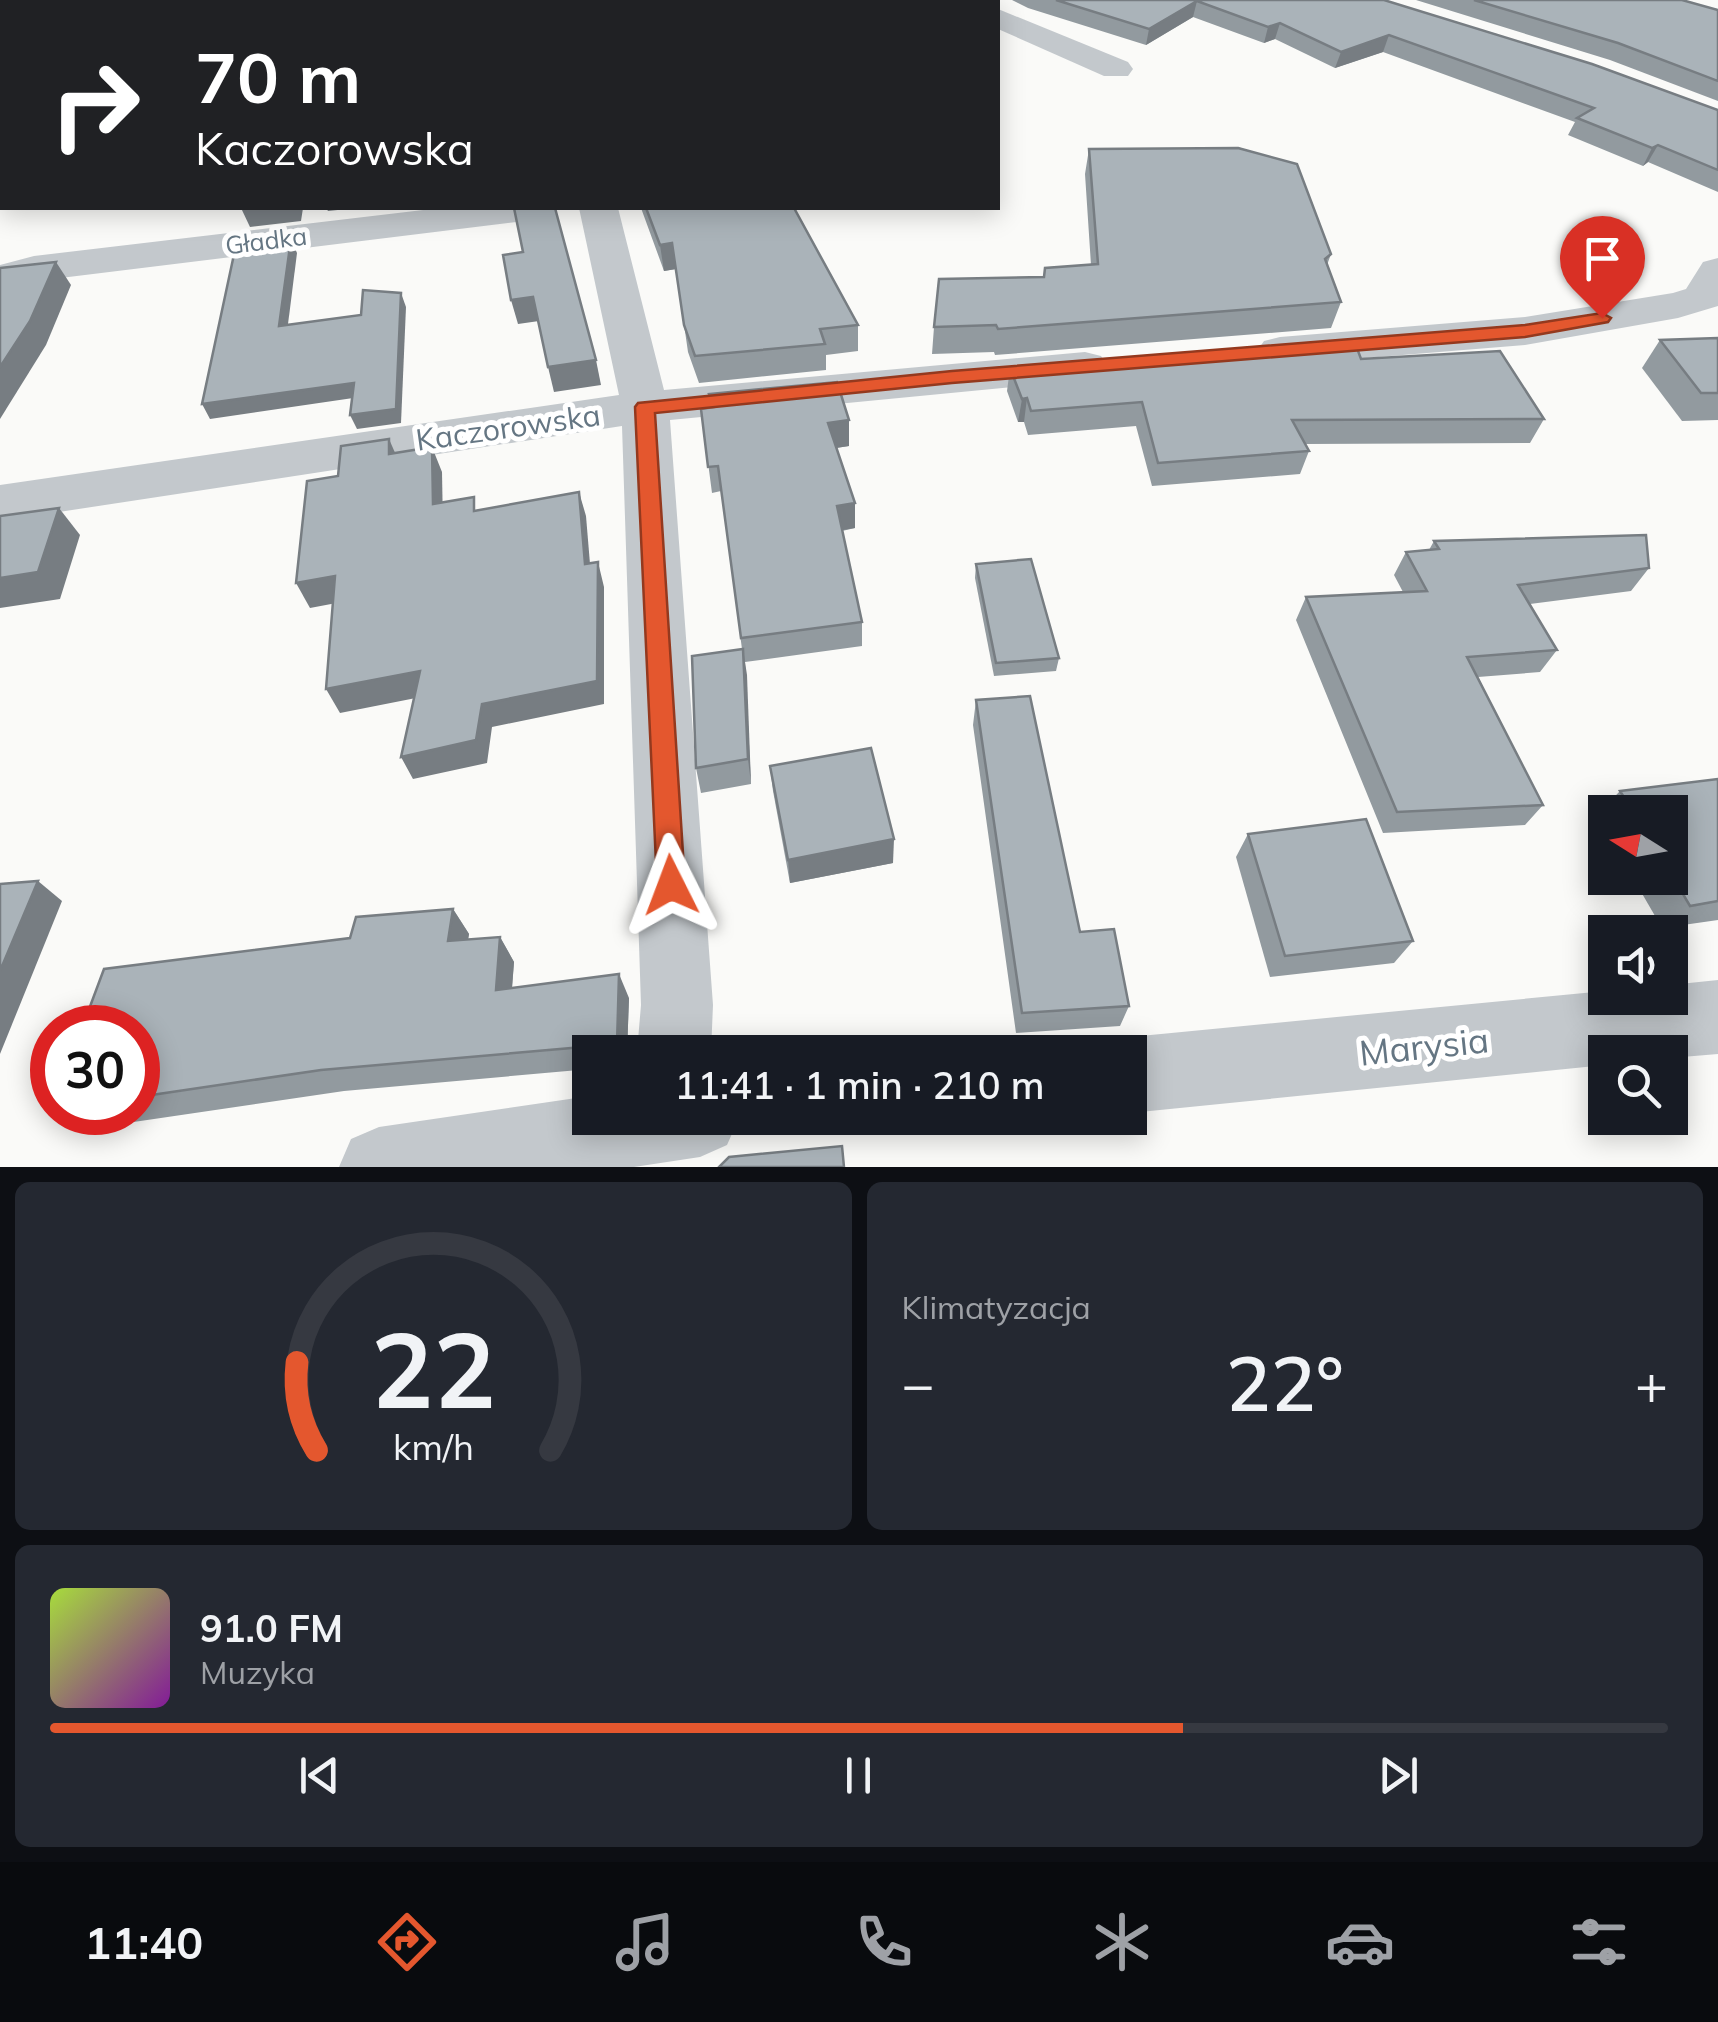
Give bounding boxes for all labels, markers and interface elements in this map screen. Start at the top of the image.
text: 70 m [195,33,361,121]
icon: right [30,40,160,170]
text: Kaczorowska [195,120,474,176]
pin [1560,216,1645,319]
street label: Gładka [223,220,309,260]
icon: arrive [1575,231,1630,286]
street label: Kaczorowska [413,395,603,459]
north arrow [1588,795,1688,895]
map controls [1588,795,1688,1135]
position arrow [619,833,723,937]
button: sound [1588,915,1688,1015]
speed limit sign: 30 [30,1005,160,1135]
street label: Marysia [1357,1017,1491,1075]
button: search [1588,1035,1688,1135]
text: 11:41 · 1 min · 210 m [674,1061,1045,1109]
text: Klimatyzacja [902,1287,1091,1327]
text: 22 [371,1303,496,1434]
text: 22° [1226,1336,1344,1430]
text: − [902,1349,935,1418]
text: + [1635,1349,1668,1418]
text: km/h [393,1424,474,1469]
text: 91.0 FM [200,1604,343,1652]
text: Muzyka [200,1652,315,1692]
icon: previous [292,1748,347,1803]
icon: pause [831,1748,886,1803]
icon: next [1371,1748,1426,1803]
icon: directions [372,1907,442,1977]
icon: music [610,1907,680,1977]
icon: phone [849,1907,919,1977]
icon: climate [1087,1907,1157,1977]
icon: car [1325,1907,1395,1977]
icon: filters [1564,1907,1634,1977]
text: 11:40 [84,1914,203,1970]

